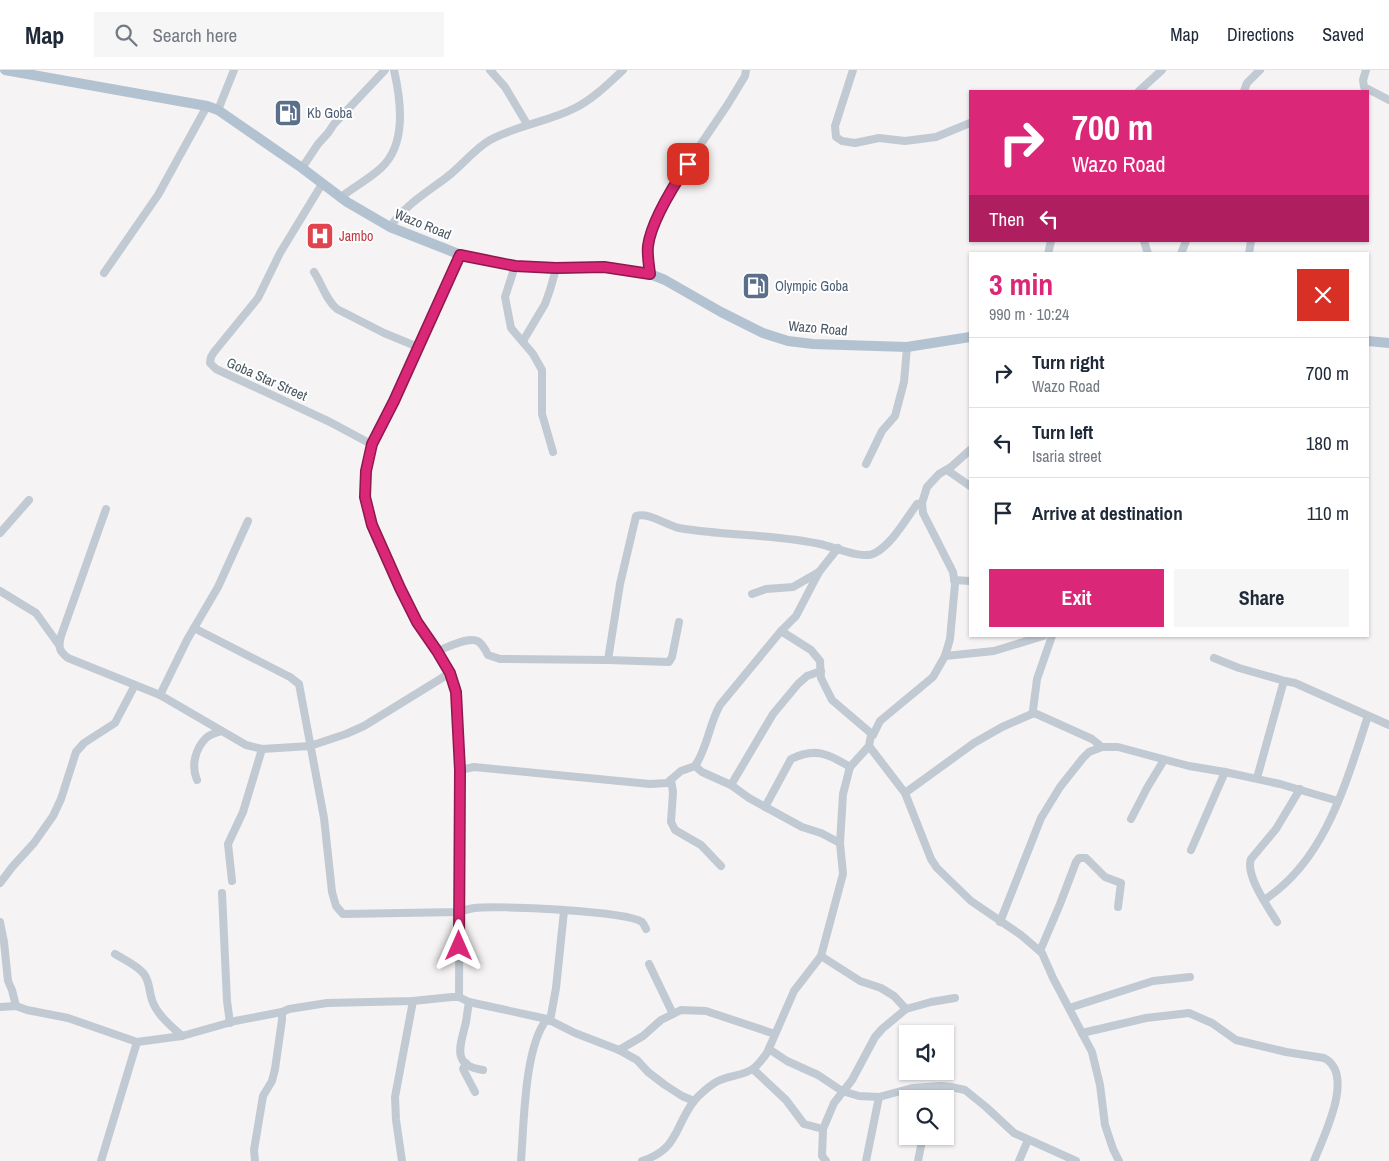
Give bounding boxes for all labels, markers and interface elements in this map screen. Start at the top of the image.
search box [94,12,444,57]
text: Map [25,19,64,51]
icon: search [112,21,140,49]
text: Search here [152,22,237,48]
text: Map [1170,22,1199,47]
text: Directions [1227,22,1294,47]
text: Saved [1322,22,1364,47]
fuel station icon: Kb Goba [273,98,303,128]
place label: Kb Goba [307,104,353,122]
text: 700 m [1072,104,1153,151]
icon: right [989,110,1054,175]
pin [667,143,709,185]
text: Wazo Road [1072,149,1166,179]
icon: arrive [674,150,702,178]
street label: Wazo Road [392,204,454,244]
icon: left [1035,205,1063,233]
text: Then [989,206,1025,232]
hospital icon: Jambo [305,221,335,251]
place label: Jambo [339,227,373,245]
text: 3 min [989,264,1053,304]
button: close [1297,269,1349,321]
fuel station icon: Olympic Goba [741,271,771,301]
place label: Olympic Goba [775,277,849,295]
text: 990 m · 10:24 [989,303,1069,325]
street label: Wazo Road [788,316,848,340]
text: Turn right [1032,349,1104,375]
street label: Goba Star Street [224,353,310,405]
icon: right [989,359,1017,387]
text: 700 m [1306,360,1349,386]
text: Wazo Road [1032,375,1100,397]
text: Turn left [1032,419,1093,445]
icon: left [989,429,1017,457]
text: 180 m [1306,430,1349,456]
text: Isaria street [1032,445,1101,467]
icon: arrive [989,499,1017,527]
text: Arrive at destination [1032,500,1183,526]
text: 110 m [1307,500,1349,526]
button: Exit [989,569,1164,627]
button: Share [1174,569,1349,627]
position arrow [432,919,484,971]
map controls [899,1025,954,1145]
button: sound [899,1025,954,1080]
button: search [899,1090,954,1145]

